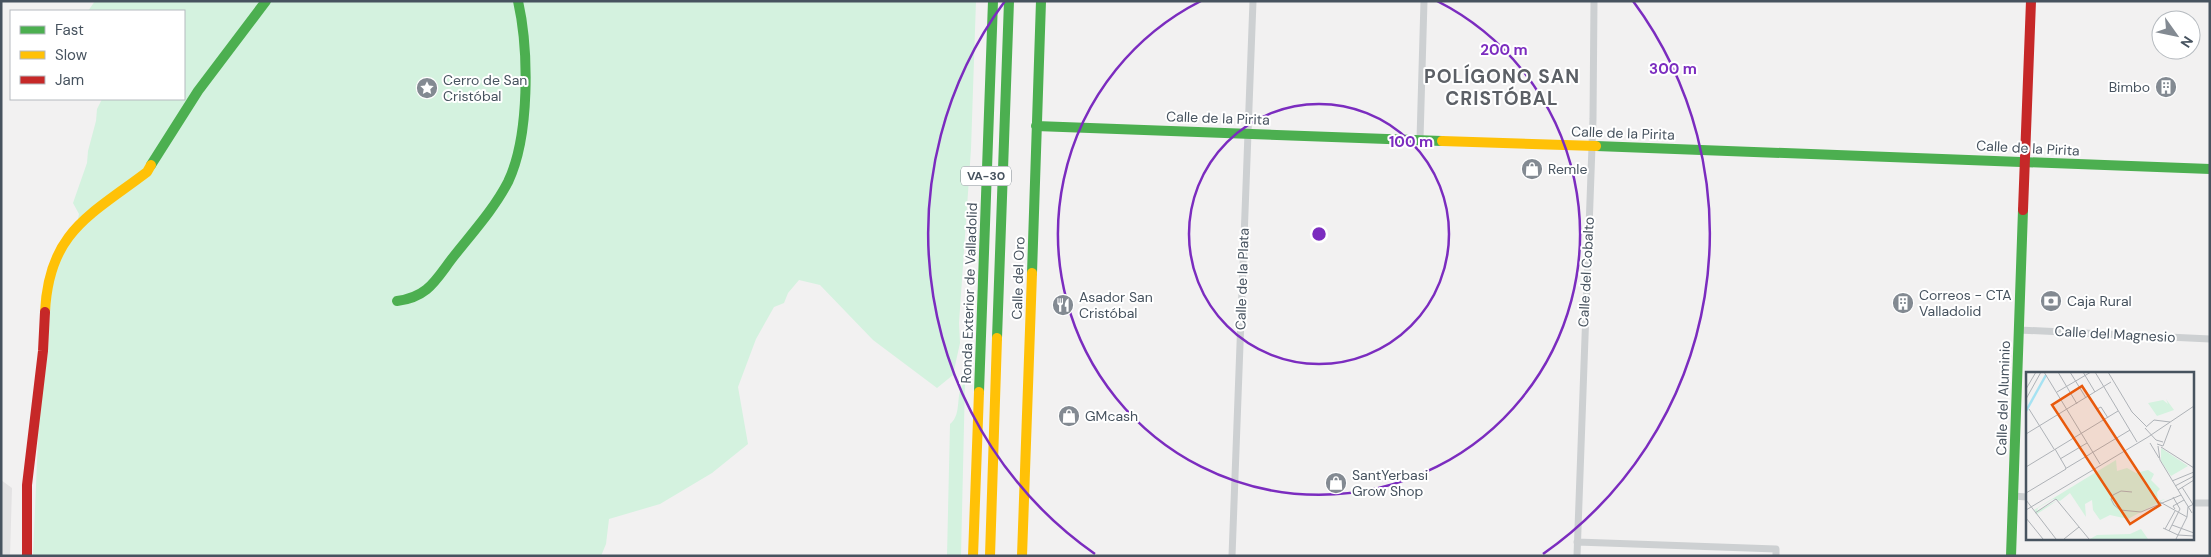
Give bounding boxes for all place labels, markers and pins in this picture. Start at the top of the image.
place label: Cerro de San Cristóbal [443,71,527,105]
building icon: Bimbo [2154,75,2178,99]
place icon: Cerro de San Cristóbal [415,76,439,100]
place label: Bimbo [2109,78,2150,96]
shop icon: Remle [1520,157,1544,181]
place label: Remle [1548,160,1587,178]
centre of rings [1310,225,1328,243]
place label: Correos - CTA Valladolid [1919,286,2012,320]
place label: Asador San Cristóbal [1079,288,1153,322]
bank icon: Caja Rural [2039,289,2063,313]
building icon: Correos - CTA Valladolid [1891,291,1915,315]
place label: Caja Rural [2067,292,2132,310]
restaurant icon: Asador San Cristóbal [1051,293,1075,317]
shop icon: GMcash [1057,404,1081,428]
place label: GMcash [1085,407,1138,425]
place label: SantYerbasi Grow Shop [1352,466,1428,500]
shop icon: SantYerbasi Grow Shop [1324,471,1348,495]

